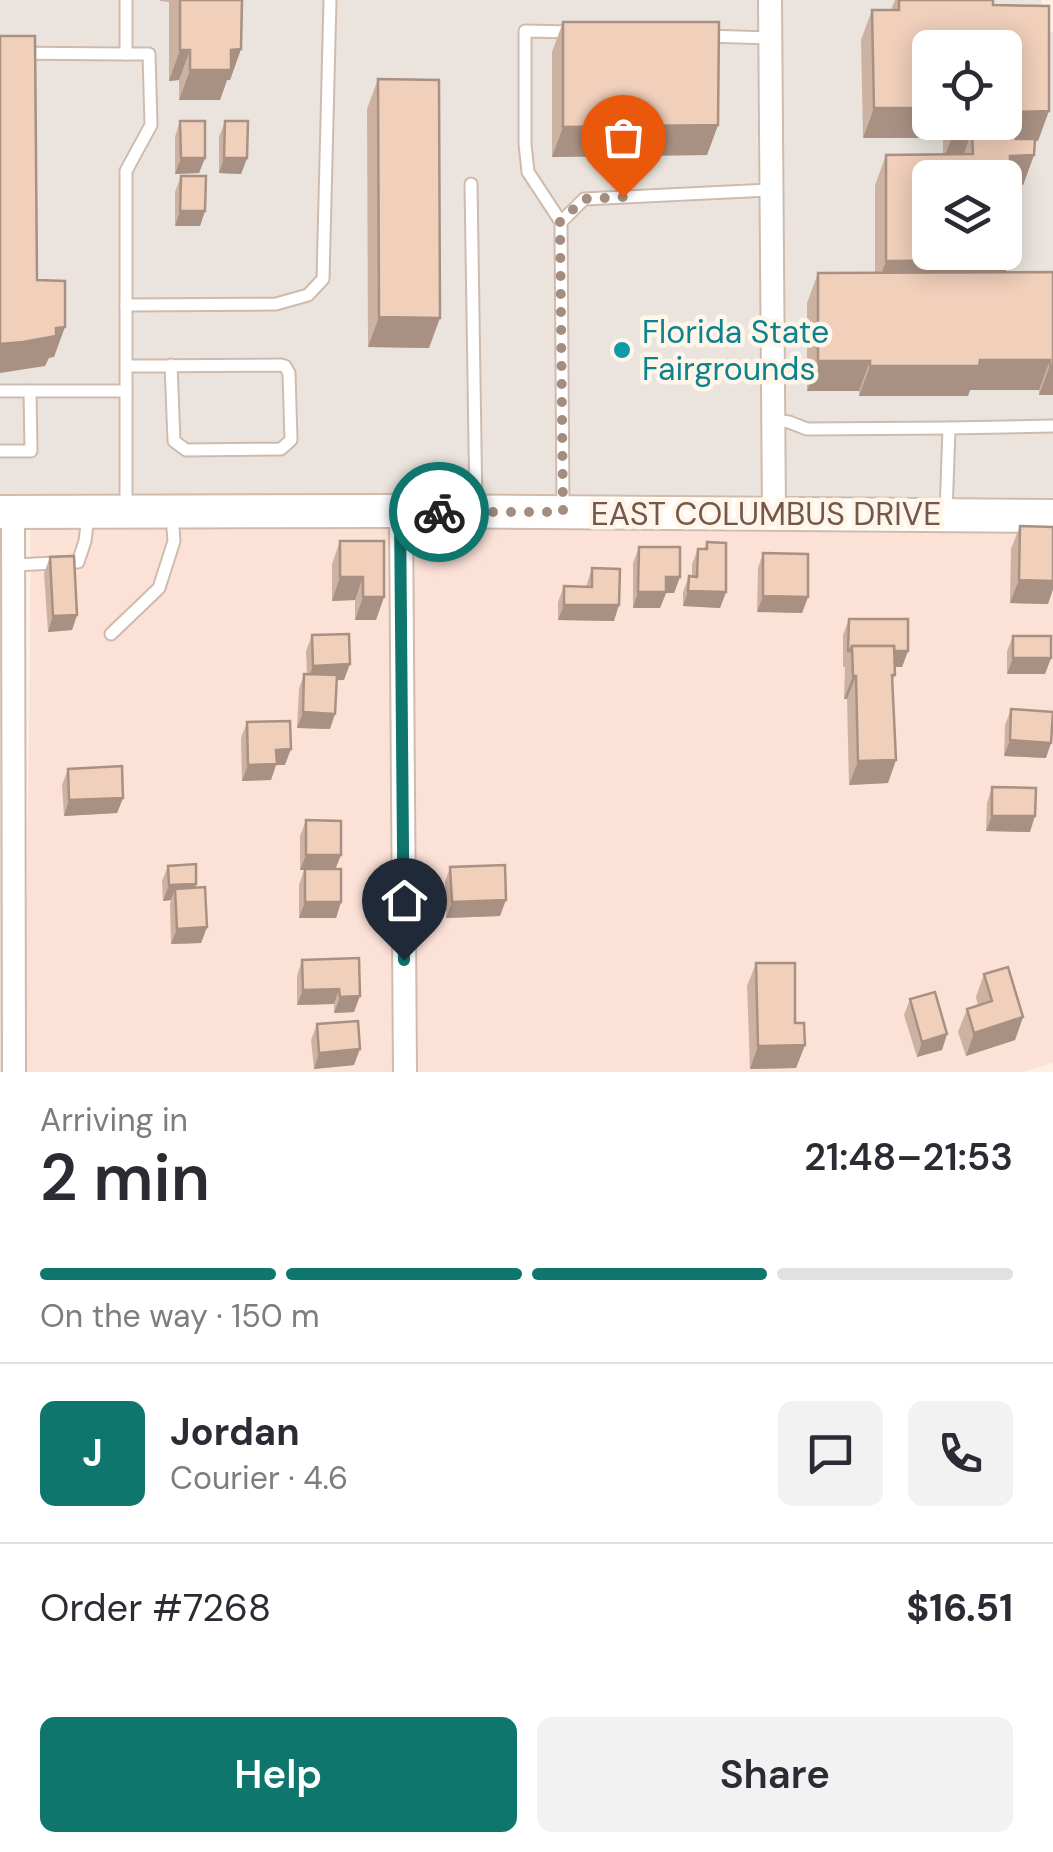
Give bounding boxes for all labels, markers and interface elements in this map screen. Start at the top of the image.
map controls [912,30,1022,270]
button: locate [912,30,1022,140]
pin [581,95,666,198]
icon: bag [596,110,651,165]
button: layers [912,160,1022,270]
place label: Florida State Fairgrounds [642,311,829,390]
marker: Florida State Fairgrounds [611,339,633,361]
courier [389,462,489,562]
icon: bike [412,485,467,540]
street label: EAST COLUMBUS DRIVE [591,493,941,535]
pin [362,858,447,961]
icon: home [377,873,432,928]
text: Arriving in [40,1099,188,1141]
text: 21:48–21:53 [804,1132,1013,1182]
text: 2 min [40,1136,210,1220]
text: On the way · 150 m [40,1295,320,1337]
button: chat [778,1401,883,1506]
button: phone [908,1401,1013,1506]
text: Jordan [170,1407,300,1457]
text: J [82,1428,103,1478]
text: Courier · 4.6 [170,1457,348,1499]
text: Order #7268 [40,1583,271,1633]
text: $16.51 [906,1583,1013,1633]
button: Help [40,1717,517,1832]
button: Share [537,1717,1013,1832]

